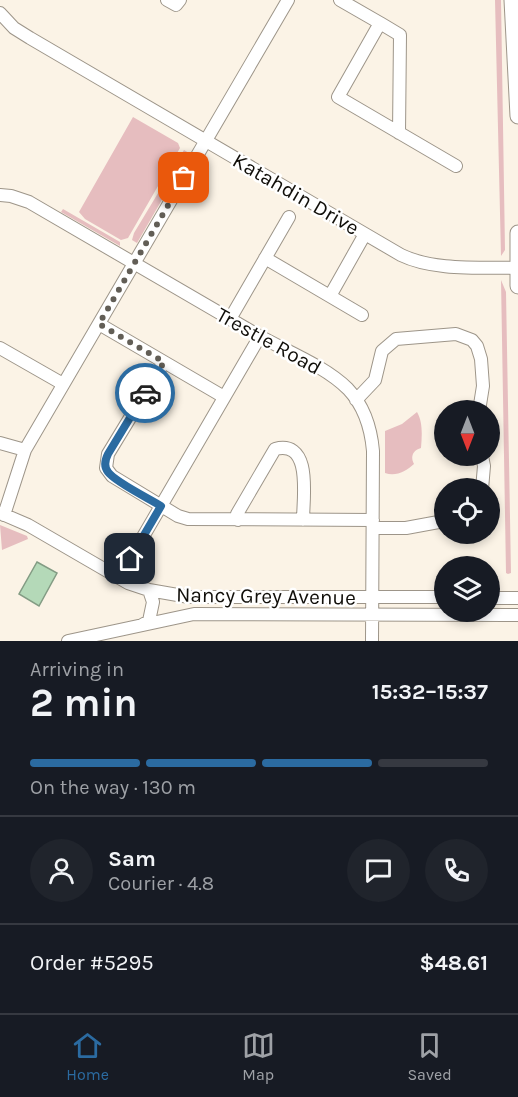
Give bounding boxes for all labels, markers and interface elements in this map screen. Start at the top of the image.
street label: Katahdin Drive [229,148,363,240]
pin [158,152,209,203]
icon: bag [167,161,200,194]
street label: Trestle Road [212,302,326,380]
courier [115,363,175,423]
icon: car [129,377,162,410]
north arrow [434,400,500,466]
map controls [434,400,500,622]
button: locate [434,478,500,544]
pin [104,533,155,584]
icon: home [113,542,146,575]
button: layers [434,556,500,622]
street label: Nancy Grey Avenue [176,582,356,610]
text: Arriving in [30,658,124,681]
text: 15:32–15:37 [372,679,488,705]
text: 2 min [30,680,138,726]
text: On the way · 130 m [30,776,196,799]
button: person [30,839,93,902]
button: chat [347,839,410,902]
button: phone [425,839,488,902]
text: Sam [108,846,156,872]
text: Courier · 4.8 [108,872,214,895]
text: Order #5295 [30,950,154,976]
text: $48.61 [420,950,488,976]
tab: Home [66,1029,109,1084]
tab: Map [242,1029,275,1084]
tab: Saved [407,1029,452,1084]

